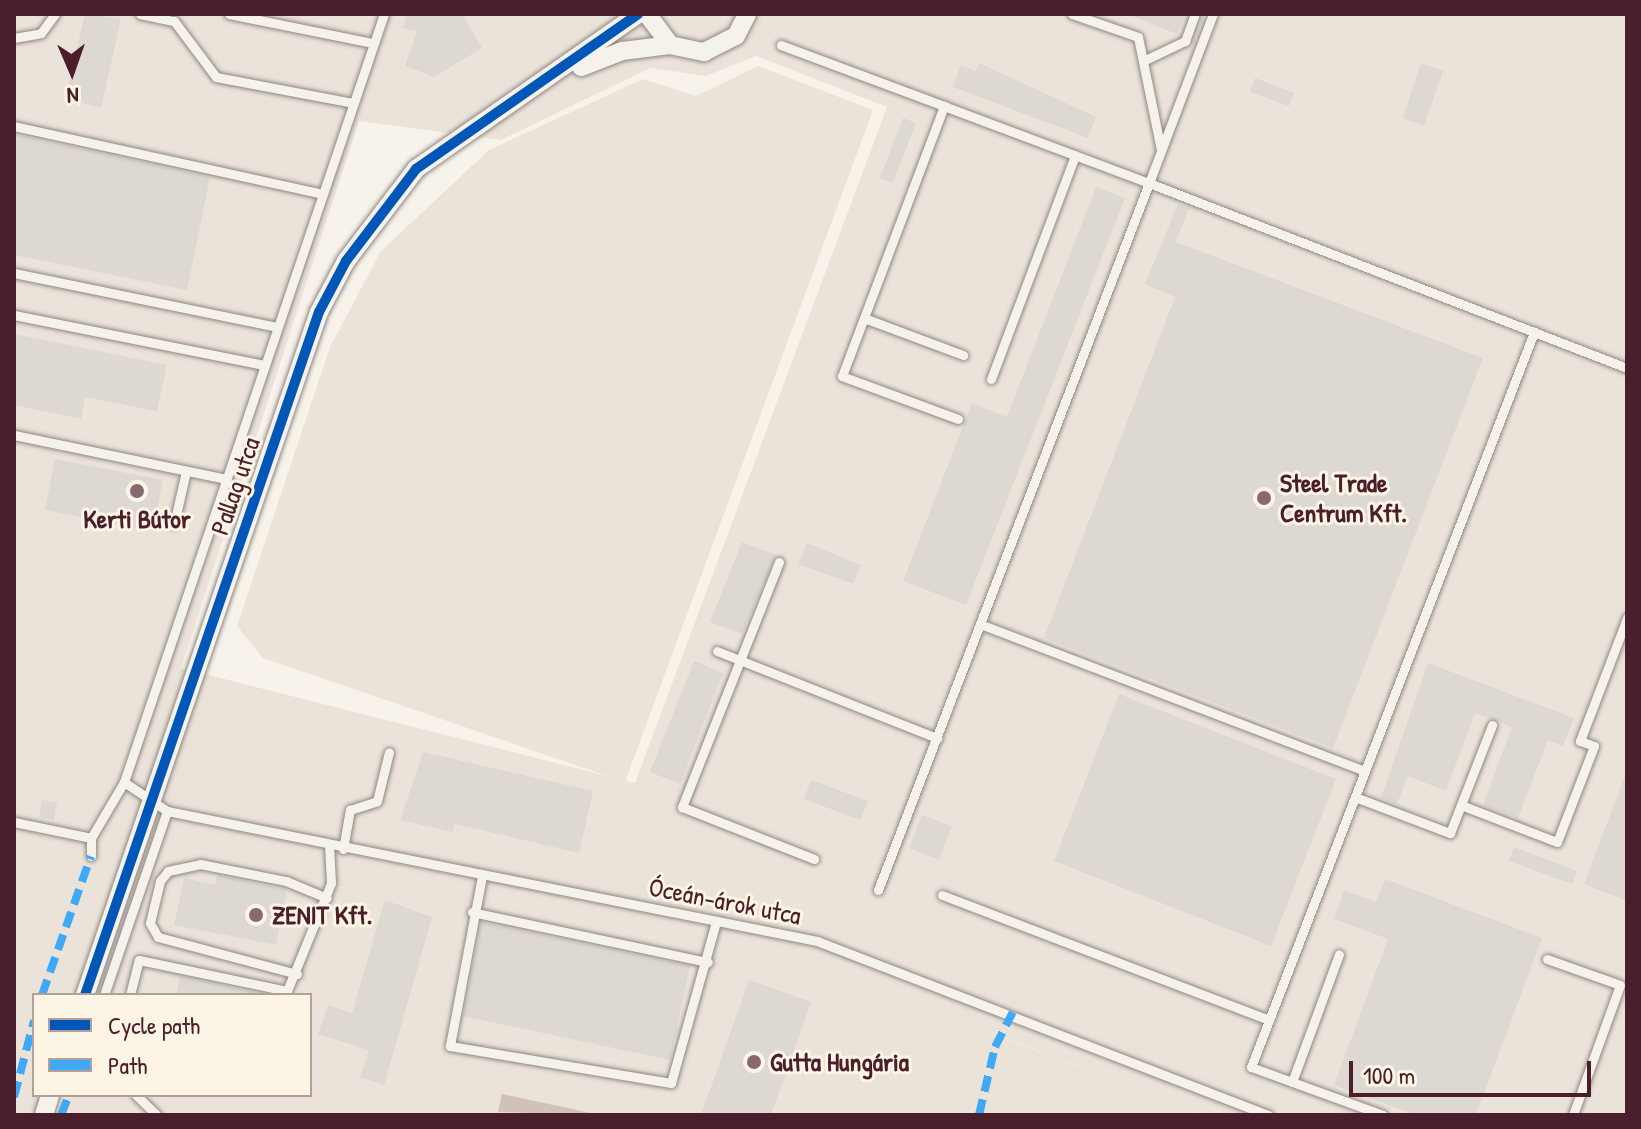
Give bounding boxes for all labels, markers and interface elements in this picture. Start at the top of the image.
north arrow [32,32,112,112]
text: N [66,81,79,111]
street label: Pallag utca [204,433,266,539]
place label: Steel Trade Centrum Kft. [1280,467,1407,528]
marker: Kerti Bútor [128,482,146,500]
marker: Steel Trade Centrum Kft. [1255,489,1273,507]
place label: Kerti Bútor [83,503,191,535]
street label: Óceán-árok utca [646,871,804,931]
place label: ZENIT Kft. [272,899,372,931]
marker: ZENIT Kft. [247,906,265,924]
legend [32,993,312,1097]
text: Cycle path [108,1009,200,1041]
scale bar [1353,1045,1595,1095]
place label: Gutta Hungária [770,1046,909,1078]
text: Path [108,1049,147,1081]
marker: Gutta Hungária [745,1053,763,1071]
text: 100 m [1363,1059,1415,1091]

